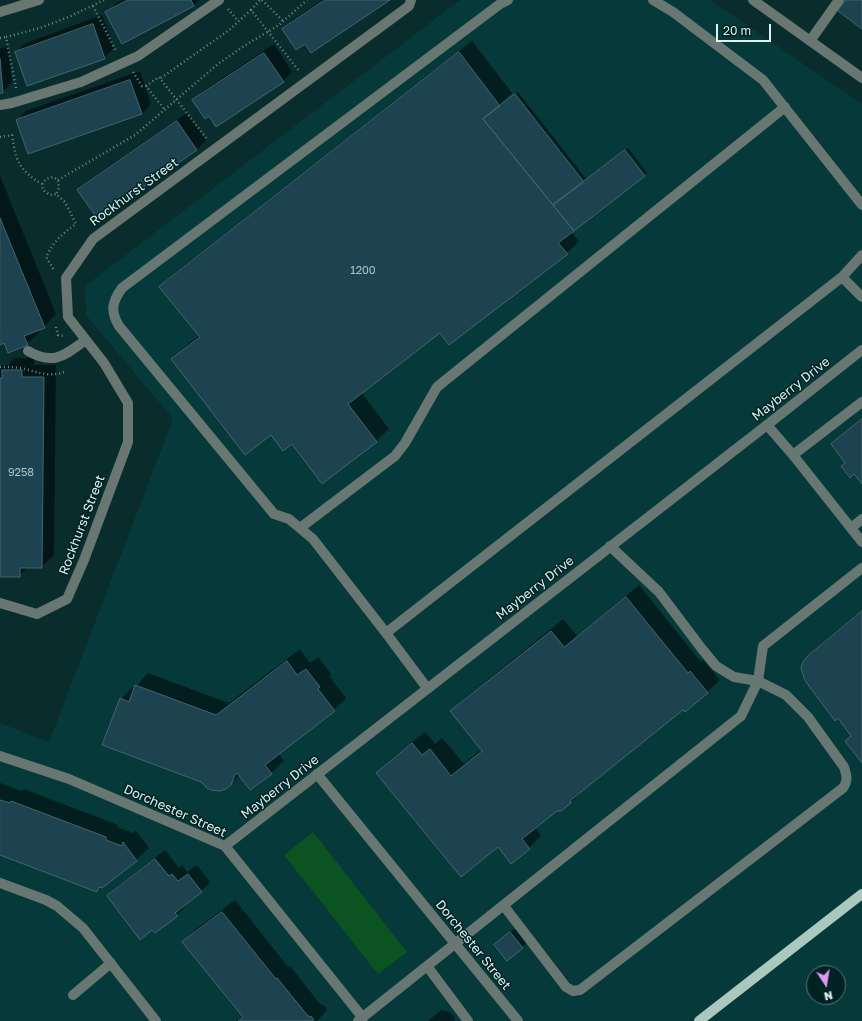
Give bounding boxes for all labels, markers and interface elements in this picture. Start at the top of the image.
scale bar [718,16,773,42]
text: 20 m [723,23,751,38]
street label: Rockhurst Street [87,155,181,229]
house number: 1200 [350,264,376,278]
street label: Mayberry Drive [749,354,833,424]
house number: 9258 [8,466,34,480]
street label: Rockhurst Street [56,473,108,577]
street label: Mayberry Drive [493,553,577,623]
street label: Mayberry Drive [238,752,322,822]
street label: Dorchester Street [121,781,229,841]
street label: Dorchester Street [432,897,514,993]
north arrow [806,965,846,1005]
text: N [823,989,834,1003]

